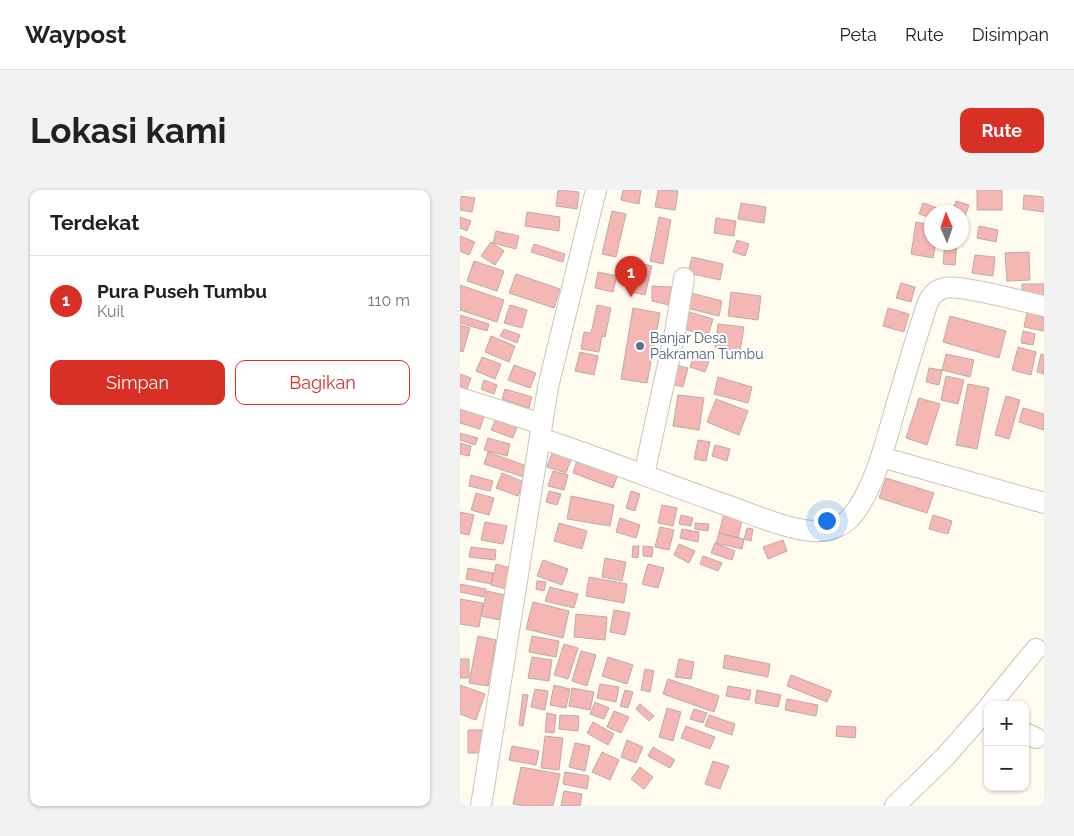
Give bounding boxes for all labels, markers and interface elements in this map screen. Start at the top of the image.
text: Waypost [25,20,126,49]
text: Peta [840,24,877,45]
text: Rute [905,24,944,45]
text: Disimpan [972,24,1049,45]
button: Rute [960,108,1044,153]
text: Lokasi kami [30,110,227,151]
north arrow [924,205,969,250]
text: Terdekat [50,210,139,235]
pin: 1 [615,256,647,297]
text: Pura Puseh Tumbu [97,280,267,302]
text: 1 [62,291,70,310]
text: 110 m [368,291,410,310]
text: Kuil [97,302,124,321]
place label: Banjar Desa Pakraman Tumbu [650,330,764,362]
marker: Banjar Desa Pakraman Tumbu [634,340,646,352]
button: Simpan [50,360,225,405]
button: Bagikan [235,360,410,405]
your location [814,508,840,534]
map controls [984,701,1029,791]
button: + [984,701,1029,746]
button: − [984,746,1029,791]

